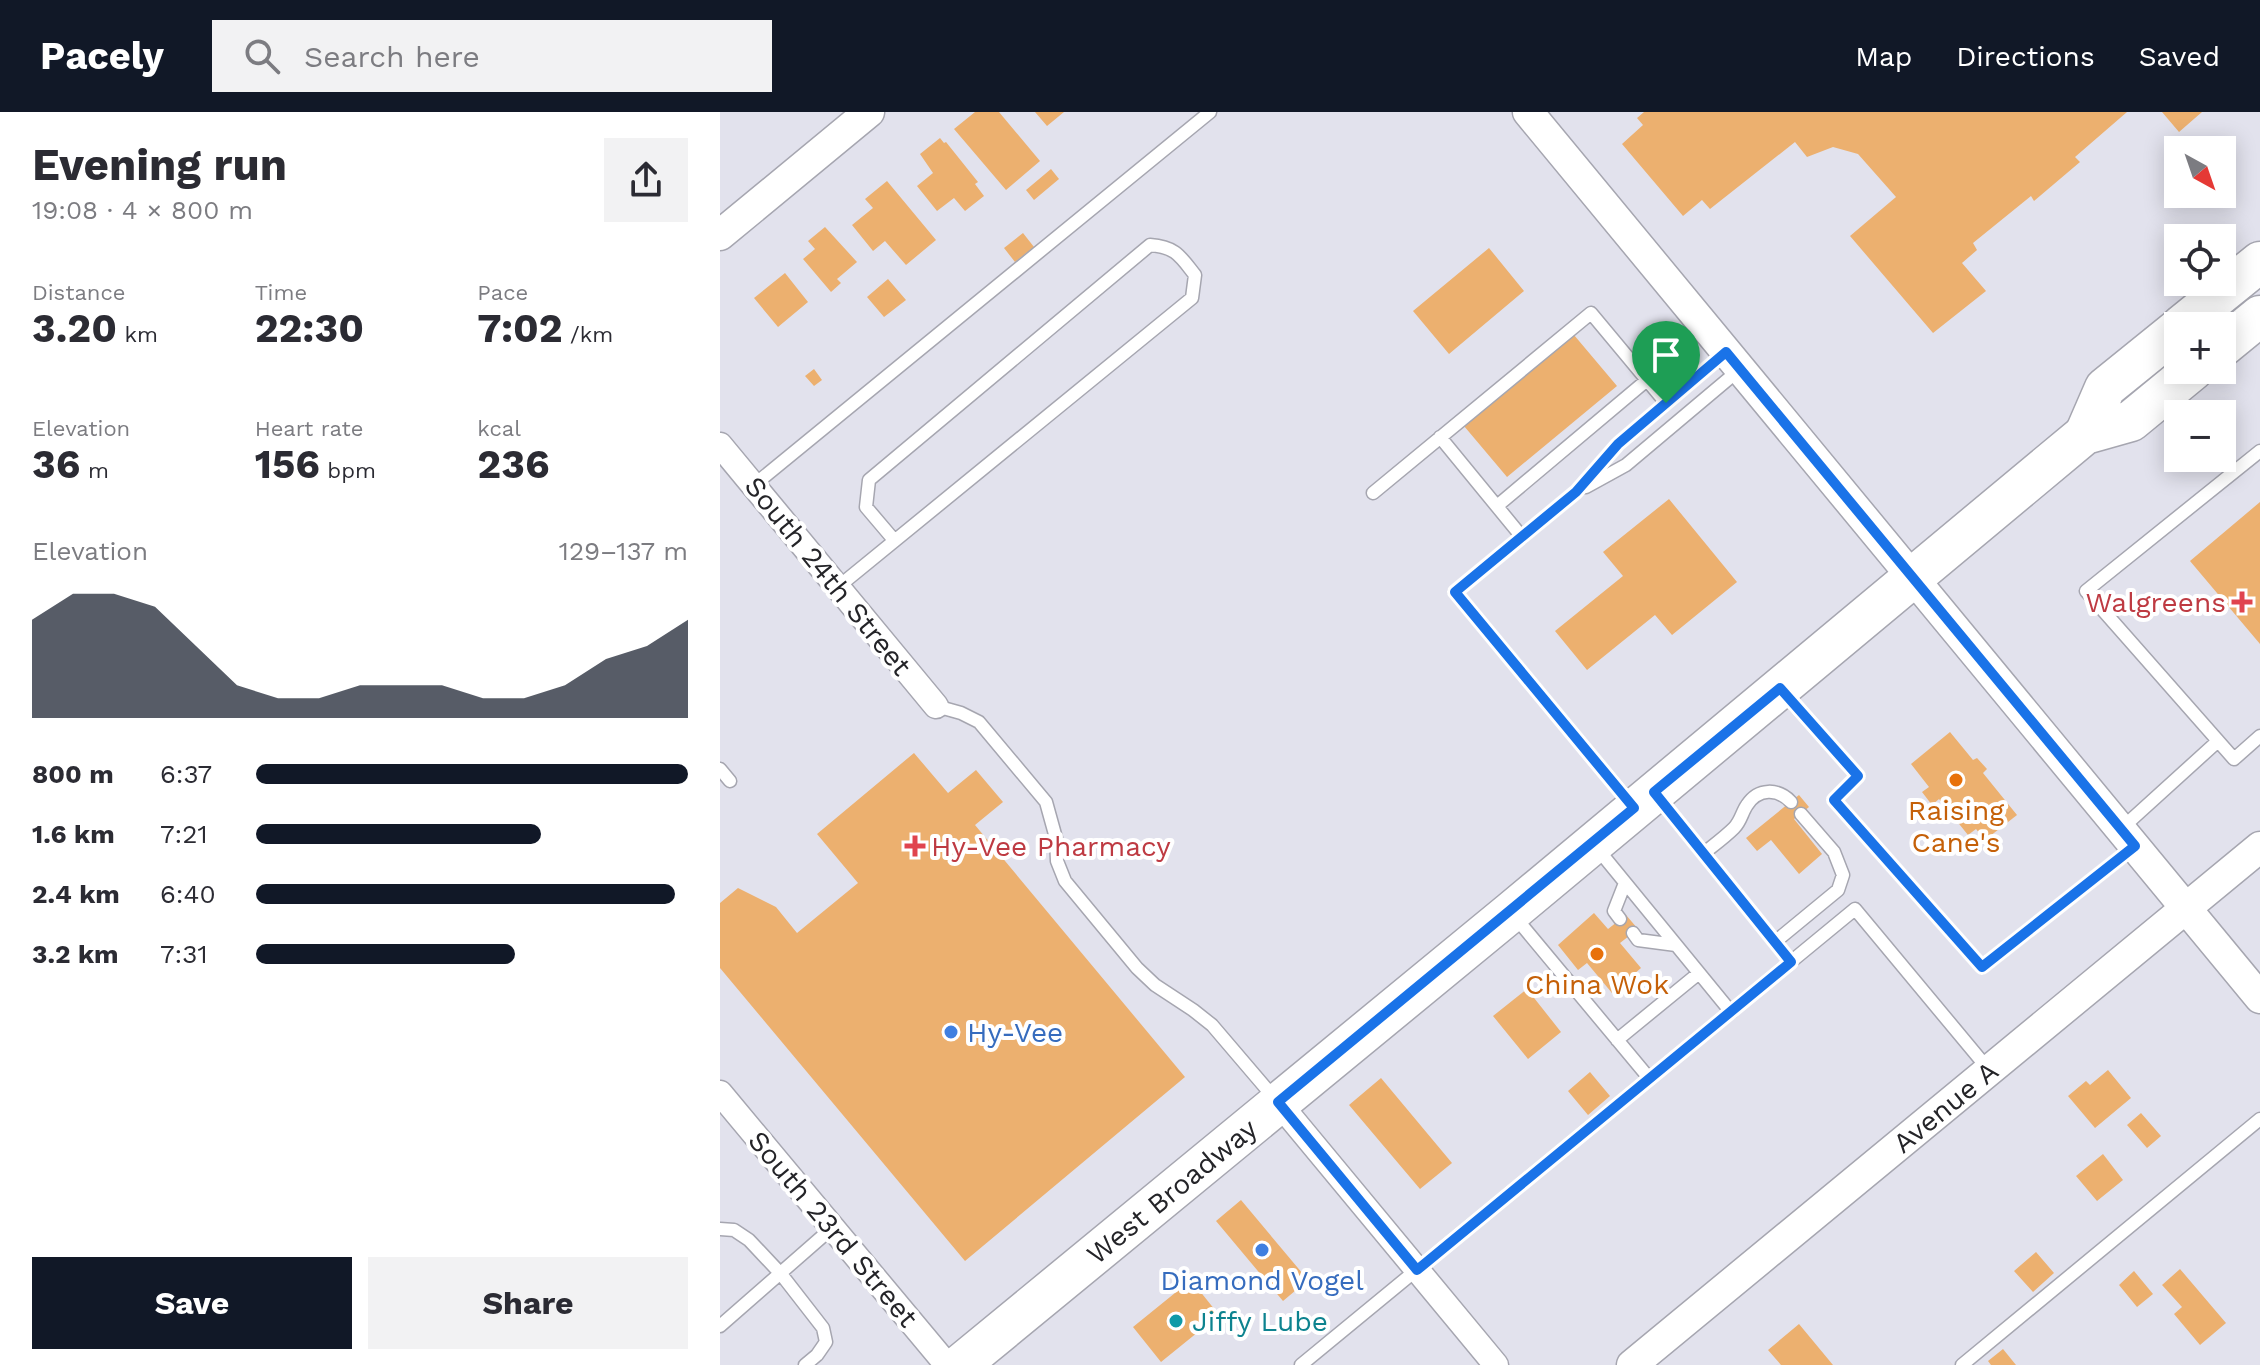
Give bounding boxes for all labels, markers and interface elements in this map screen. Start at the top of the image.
search box [212,20,772,92]
text: Pacely [40,34,164,78]
icon: search [240,34,284,78]
text: Search here [304,39,480,74]
text: Map [1855,40,1912,73]
text: Directions [1956,40,2095,73]
text: Saved [2139,40,2220,73]
north arrow [2164,136,2236,208]
map controls [2164,136,2236,472]
button: share [604,138,688,222]
text: Evening run [32,139,287,191]
text: 19:08 · 4 × 800 m [32,195,253,225]
button: locate [2164,224,2236,296]
text: Distance [32,280,126,305]
text: Time [255,280,307,305]
text: Pace [477,280,528,305]
text: 3.20 [32,305,117,352]
text: 22:30 [255,305,364,352]
text: 7:02 [477,305,563,352]
button: + [2164,312,2236,384]
pin [1632,321,1700,403]
text: km [117,322,158,347]
text: /km [563,322,613,347]
icon: arrive [1644,333,1688,377]
button: − [2164,400,2236,472]
text: Elevation [32,416,130,441]
text: Heart rate [255,416,363,441]
text: kcal [477,416,521,441]
text: 36 [32,441,80,488]
text: 156 [255,441,320,488]
text: 236 [477,441,550,488]
text: m [80,458,109,483]
text: bpm [320,458,376,483]
street label: South 24th Street [738,470,918,682]
text: Elevation [32,536,148,566]
text: 129–137 m [559,536,688,566]
place label: Walgreens [2086,586,2226,619]
marker: Walgreens [2233,593,2251,611]
text: 800 m [32,759,114,789]
text: 6:37 [160,759,212,789]
marker: Raising Cane's [1947,771,1965,789]
place label: Raising Cane's [1908,794,2004,859]
text: 1.6 km [32,819,115,849]
text: 7:21 [160,819,208,849]
place label: Hy-Vee Pharmacy [931,830,1171,863]
marker: Hy-Vee Pharmacy [906,837,924,855]
text: 2.4 km [32,879,120,909]
text: 6:40 [160,879,216,909]
text: 3.2 km [32,939,119,969]
text: 7:31 [160,939,208,969]
marker: China Wok [1588,945,1606,963]
place label: China Wok [1525,968,1669,1001]
place label: Hy-Vee [967,1016,1063,1049]
marker: Hy-Vee [942,1023,960,1041]
street label: Avenue A [1886,1054,2004,1159]
street label: West Broadway [1080,1111,1264,1271]
street label: South 23rd Street [741,1124,925,1334]
marker: Diamond Vogel [1253,1241,1271,1259]
button: Save [32,1257,352,1349]
button: Share [368,1257,688,1349]
place label: Diamond Vogel [1160,1264,1364,1297]
place label: Jiffy Lube [1192,1305,1328,1338]
marker: Jiffy Lube [1167,1312,1185,1330]

